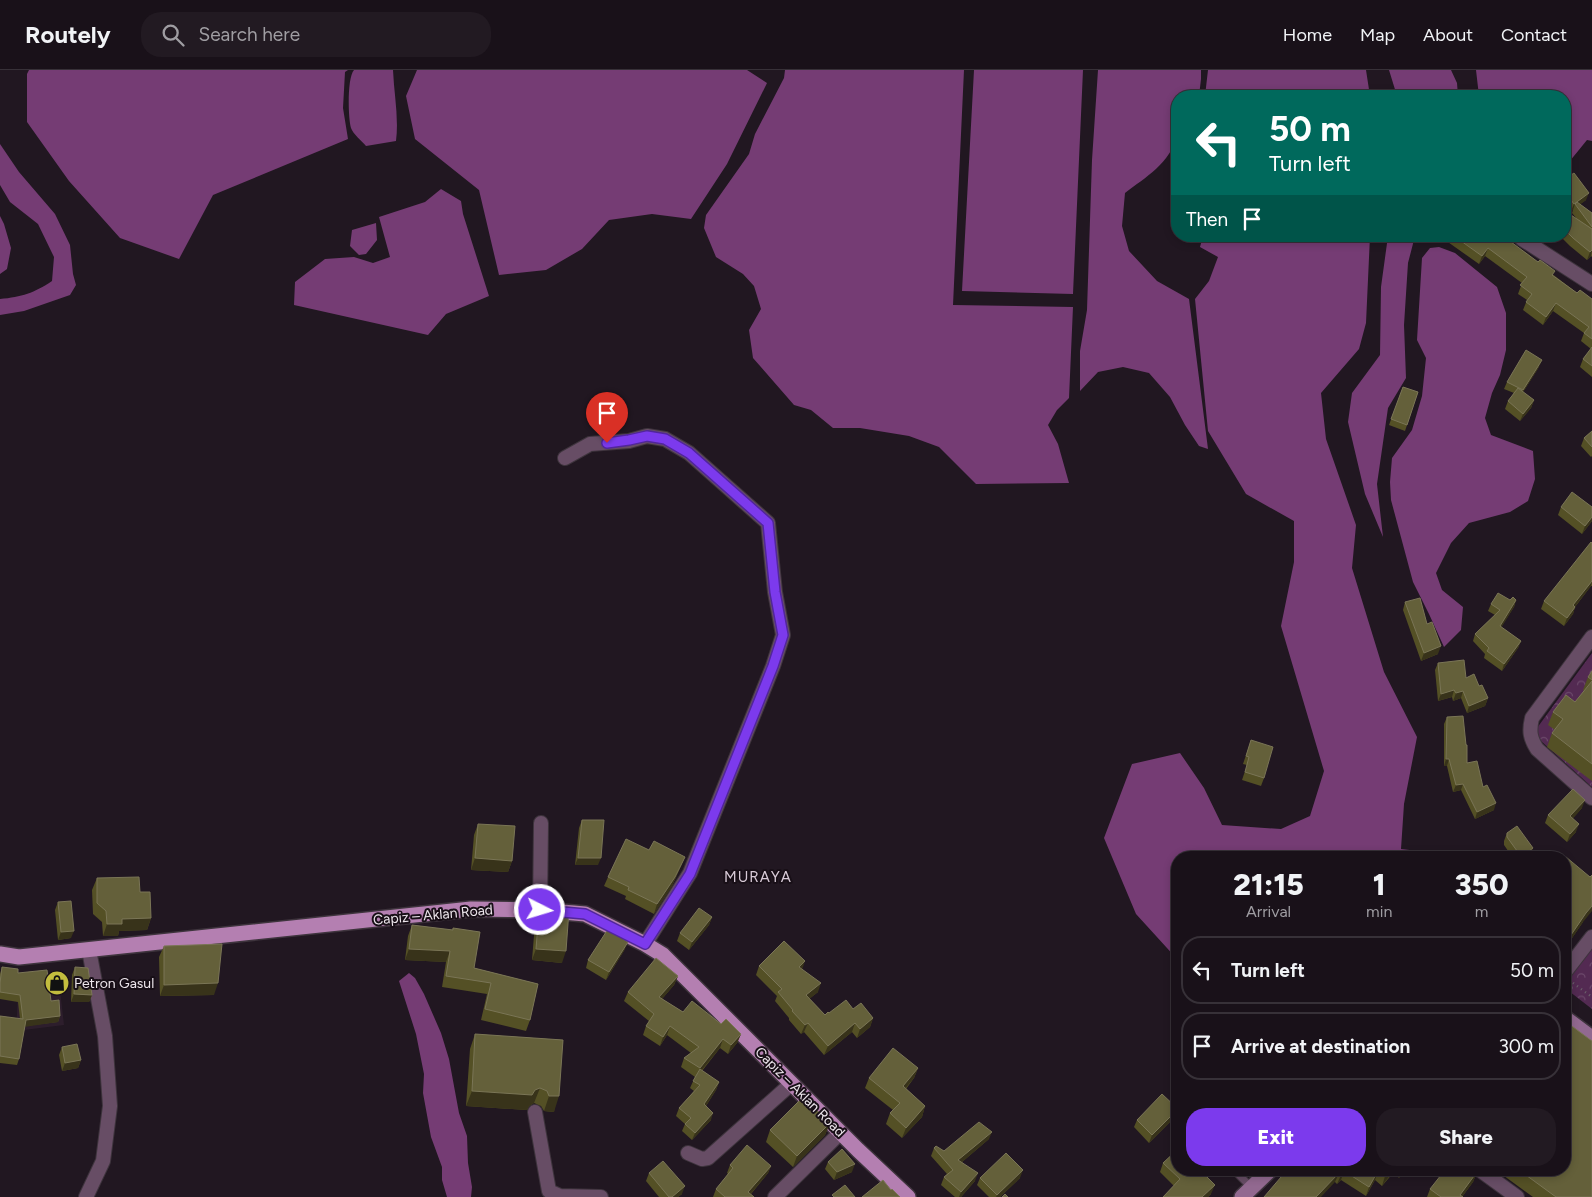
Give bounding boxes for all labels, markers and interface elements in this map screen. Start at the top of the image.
search box [141,12,491,57]
text: Routely [25,20,111,49]
icon: search [159,21,187,49]
text: Search here [199,23,300,46]
text: Home [1283,24,1332,46]
text: Map [1360,24,1395,46]
text: About [1423,24,1473,46]
text: Contact [1501,24,1567,46]
text: 50 m [1269,108,1351,150]
icon: left [1186,110,1251,175]
text: Turn left [1269,150,1351,177]
icon: arrive [1238,205,1266,233]
text: Then [1186,208,1228,231]
pin [586,392,628,443]
icon: arrive [593,399,621,427]
text: 21:15 [1233,866,1304,903]
text: 1 [1373,866,1386,903]
text: 350 [1455,866,1509,903]
district label: MURAYA [724,868,792,886]
position arrow [513,883,565,935]
street label: Capiz – Aklan Road [372,901,494,929]
text: Arrival [1246,902,1291,921]
text: min [1366,902,1392,921]
text: m [1475,902,1488,921]
icon: left [1188,956,1216,984]
text: Turn left [1231,959,1305,982]
text: 50 m [1510,959,1554,982]
shop icon: Petron Gasul [44,970,70,996]
place label: Petron Gasul [74,975,154,992]
icon: arrive [1188,1032,1216,1060]
text: Arrive at destination [1231,1035,1410,1058]
text: 300 m [1498,1035,1554,1058]
street label: Capiz – Aklan Road [751,1043,849,1141]
button: Exit [1186,1108,1366,1166]
button: Share [1376,1108,1556,1166]

